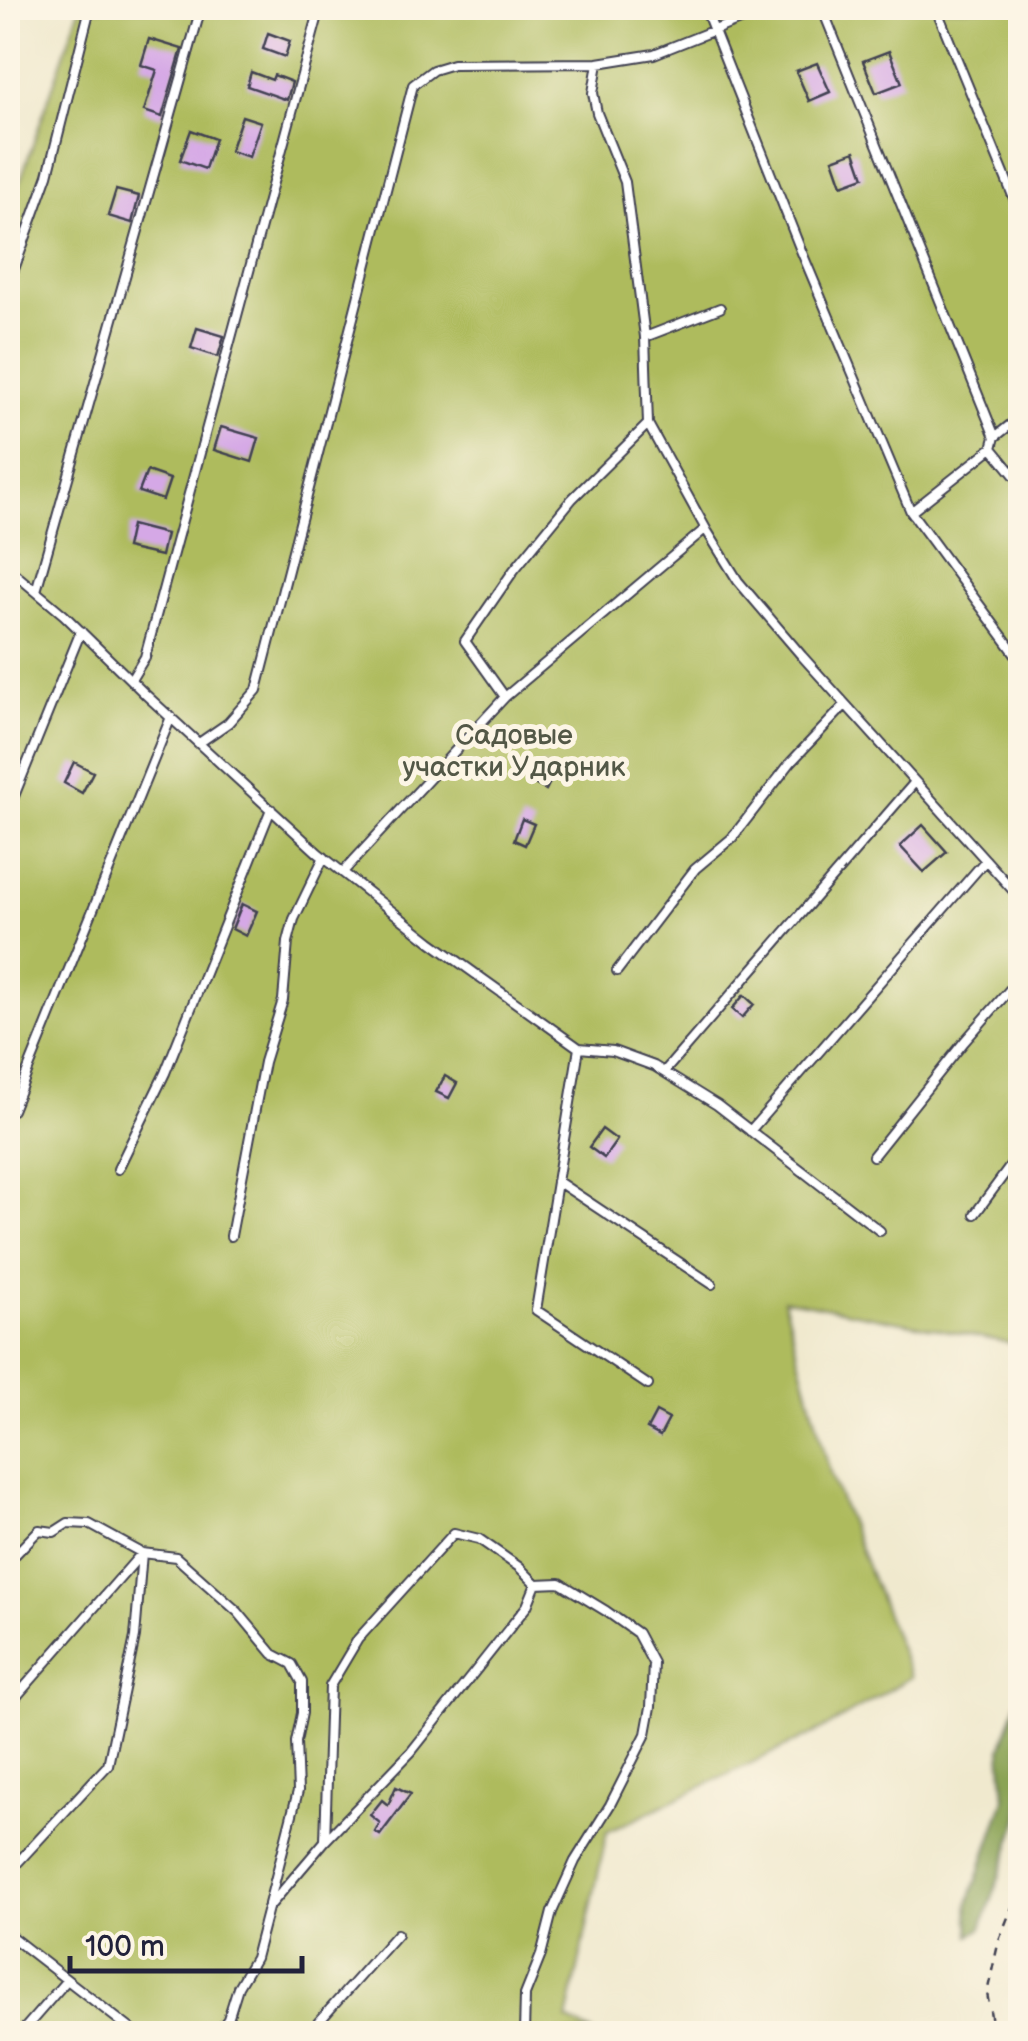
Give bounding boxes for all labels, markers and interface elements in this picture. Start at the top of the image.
park label: Садовые участки Ударник [403,719,625,784]
scale bar [70,1911,302,1973]
text: 100 m [85,1929,165,1965]

